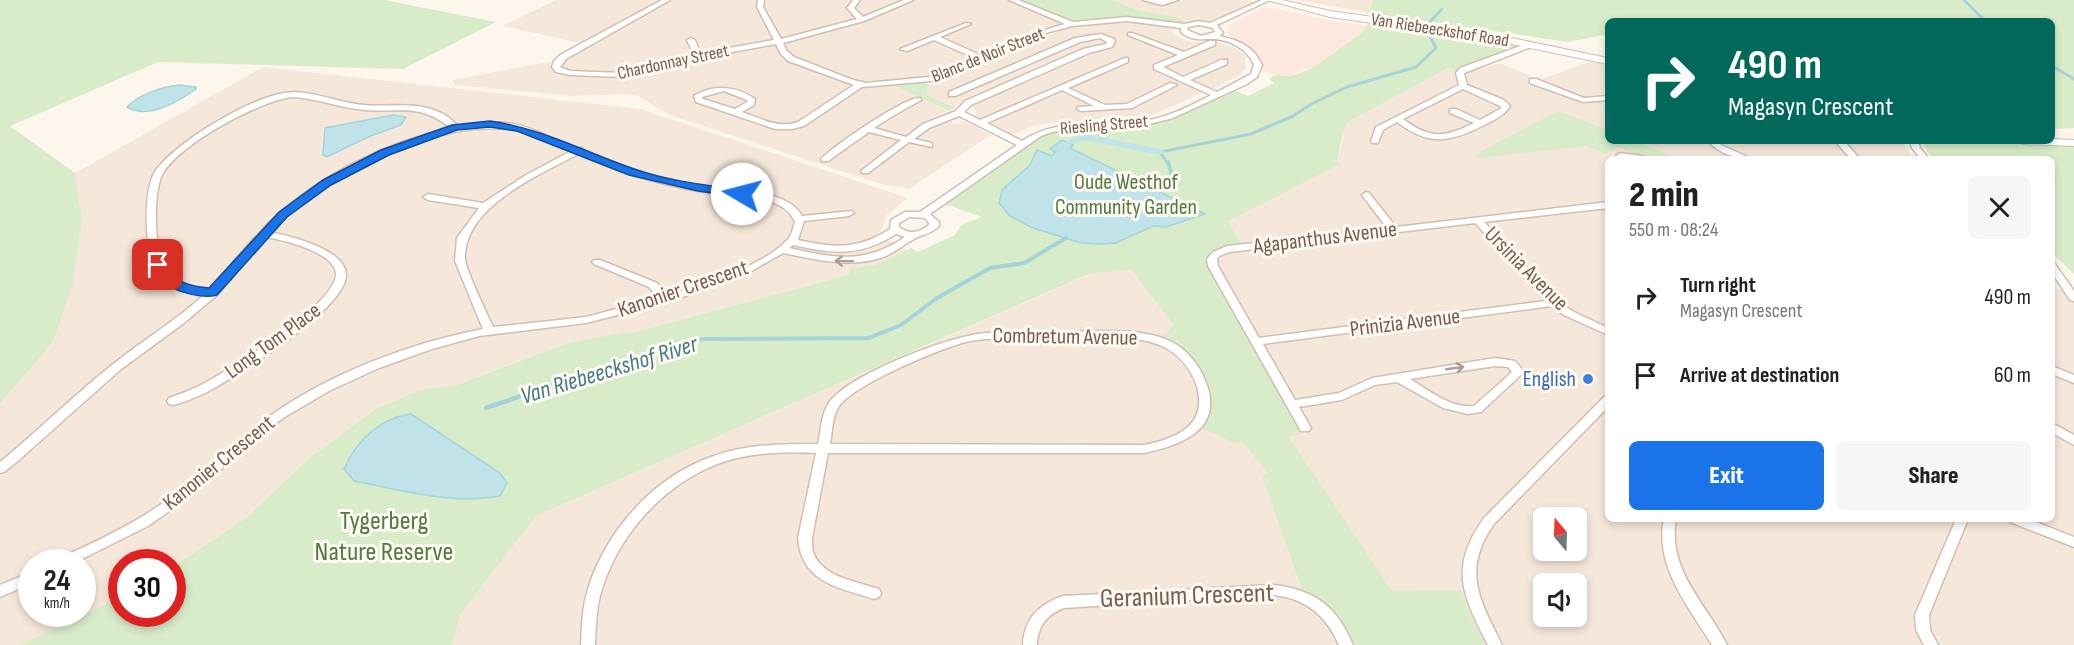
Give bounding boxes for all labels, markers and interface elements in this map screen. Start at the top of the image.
street label: Van Riebeeckshof Road [1370,9,1510,51]
street label: Blanc de Noir Street [929,23,1048,87]
street label: Chardonnay Street [615,40,731,84]
text: 490 m [1728,40,1822,91]
icon: right [1629,42,1707,120]
text: Magasyn Crescent [1728,91,1894,123]
street label: Riesling Street [1059,111,1149,139]
position arrow [710,162,774,226]
park label: Oude Westhof Community Garden [1055,169,1197,221]
text: 2 min [1629,174,1699,217]
button: close [1968,176,2031,239]
street label: Agapanthus Avenue [1251,216,1398,260]
text: 550 m · 08:24 [1629,218,1718,242]
street label: Ursinia Avenue [1478,221,1574,317]
pin [132,239,183,290]
icon: arrive [141,248,174,281]
street label: Kanonier Crescent [614,254,752,324]
one-way arrow [834,255,854,267]
text: Turn right [1680,272,1756,299]
icon: right [1629,281,1662,314]
text: 490 m [1985,284,2031,311]
street label: Long Tom Place [220,297,326,385]
text: Magasyn Crescent [1680,299,1803,323]
street label: Prinizia Avenue [1348,303,1462,343]
street label: Combretum Avenue [992,322,1138,352]
water label: Van Riebeeckshof River [517,329,702,411]
icon: arrive [1629,359,1662,392]
text: Arrive at destination [1680,362,1839,389]
text: 60 m [1994,362,2031,389]
one-way arrow [1444,363,1464,374]
place label: English [1523,366,1576,393]
marker: English [1581,372,1595,386]
street label: Kanonier Crescent [158,409,281,516]
button: Exit [1629,441,1824,510]
button: Share [1836,441,2031,510]
park label: Tygerberg Nature Reserve [315,505,453,568]
north arrow [1533,507,1587,561]
map controls [1533,507,1587,627]
speed limit sign: 30 [108,549,186,627]
text: 24 [44,563,70,599]
button: sound [1533,573,1587,627]
street label: Geranium Crescent [1100,577,1274,615]
text: km/h [44,594,70,613]

